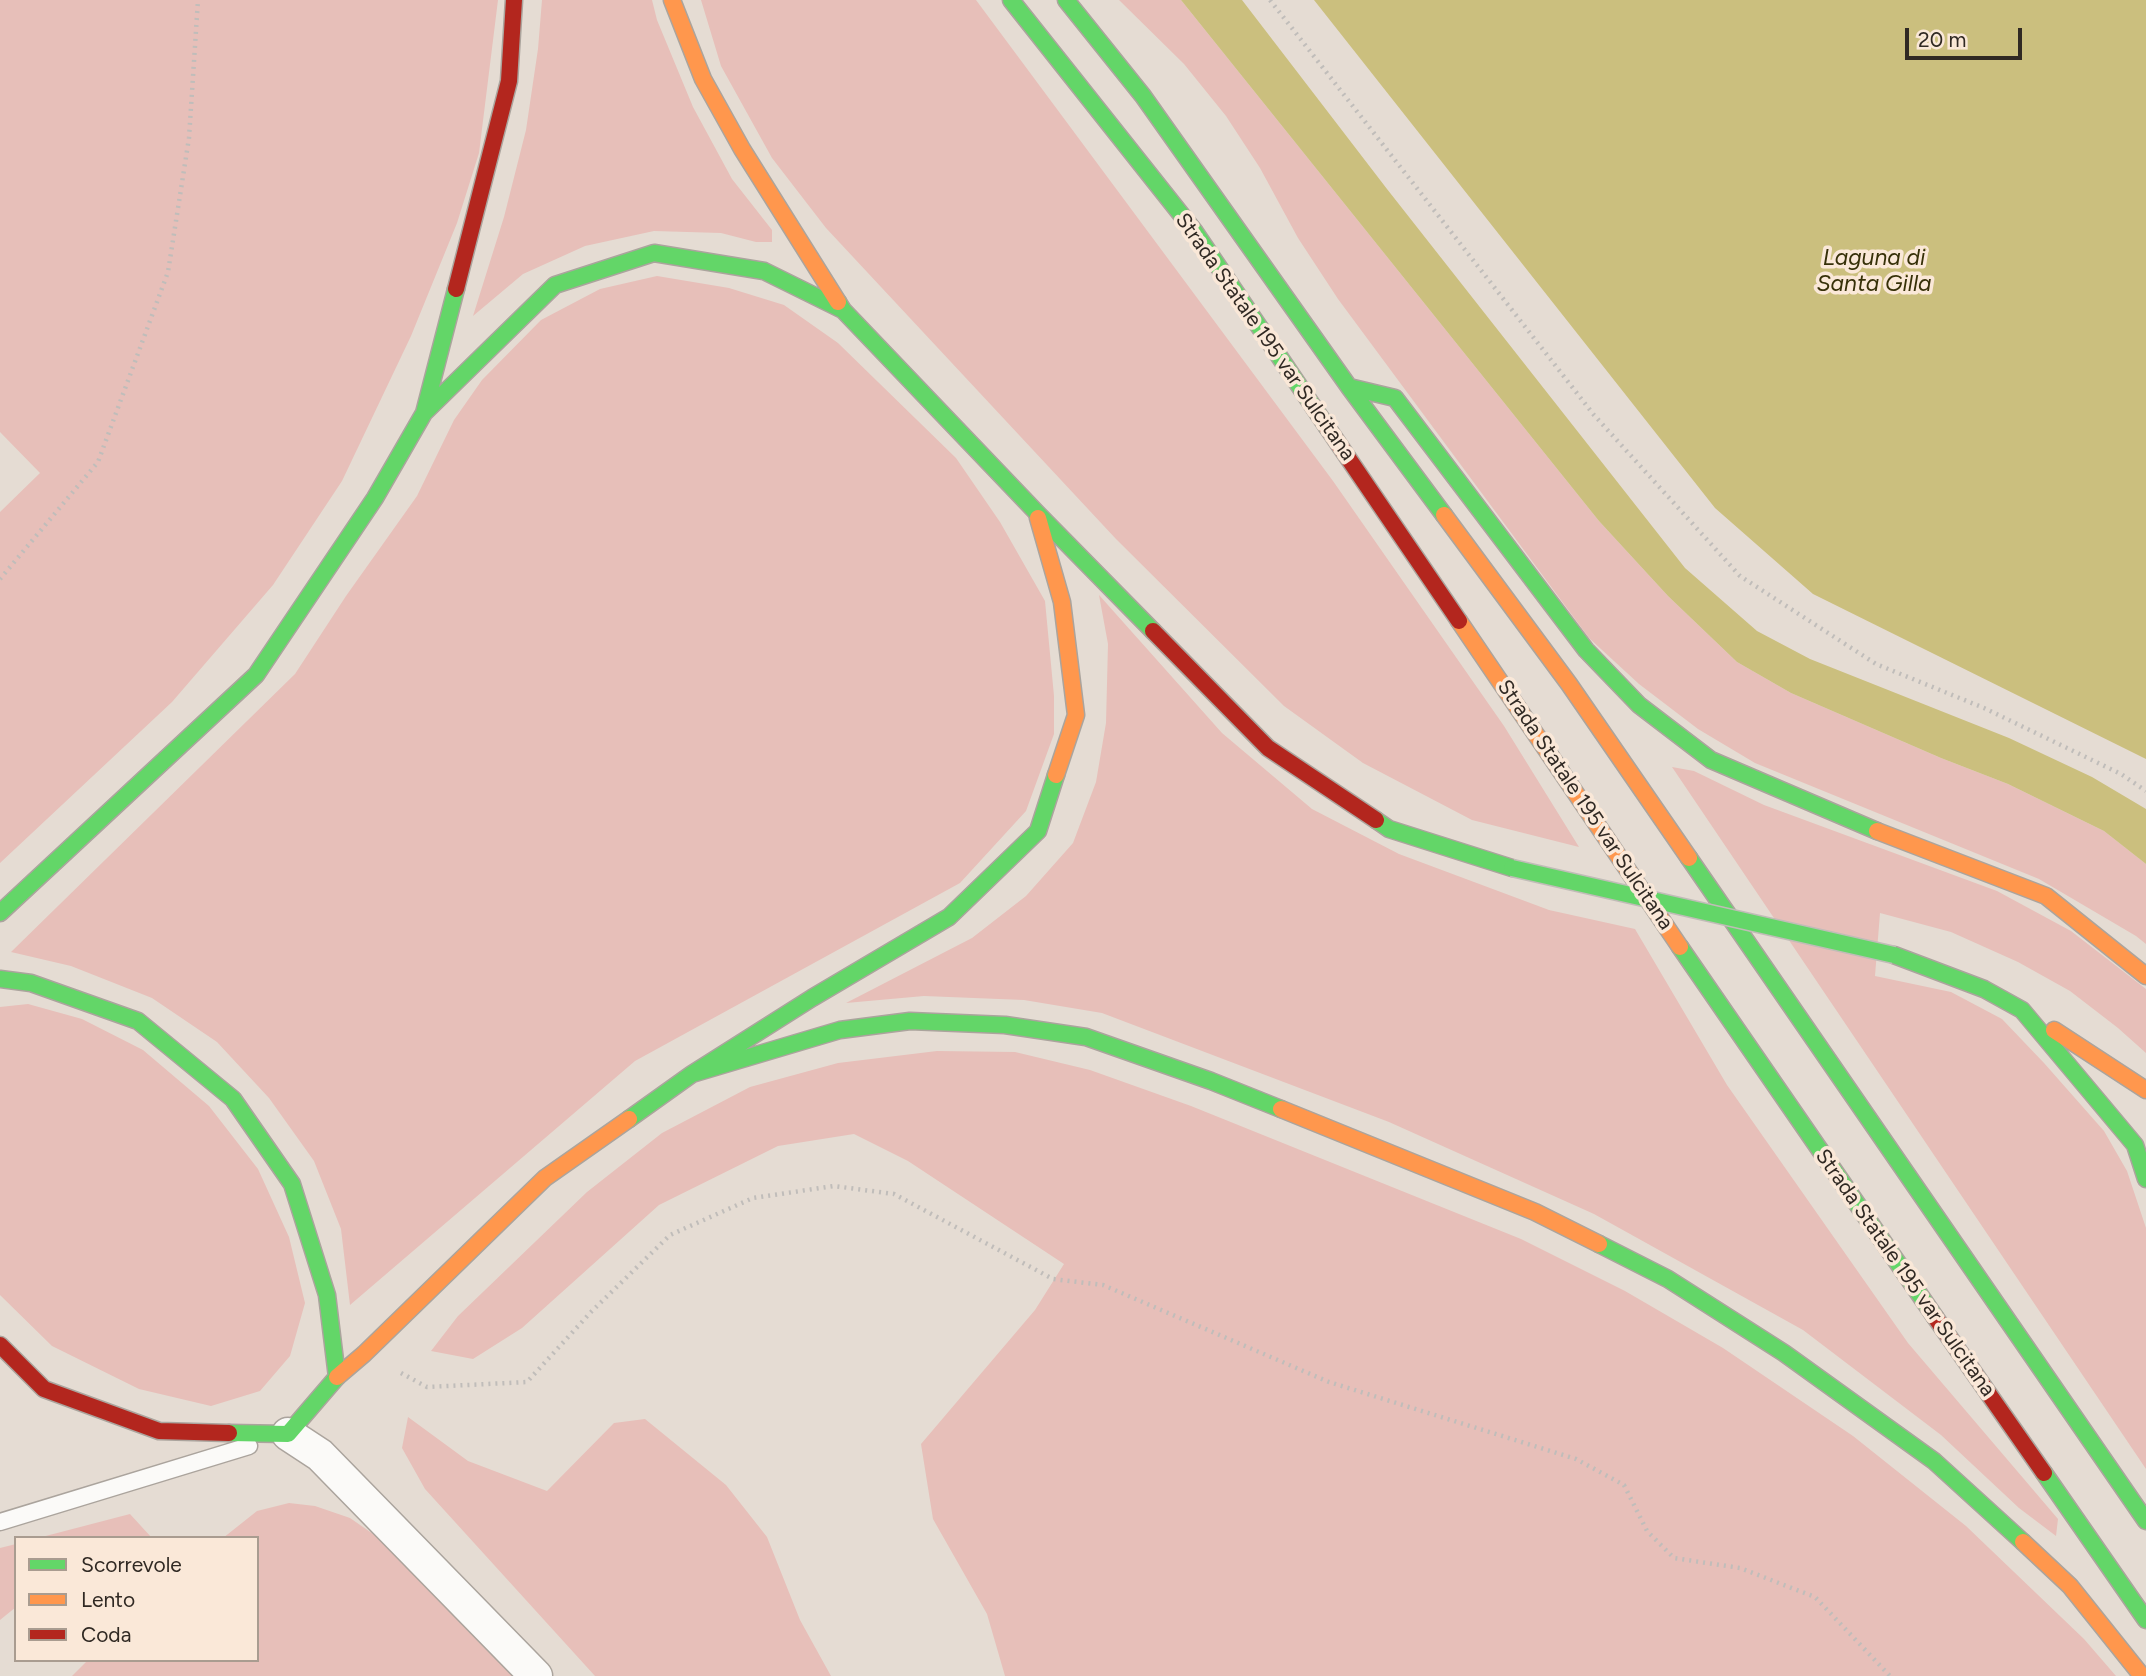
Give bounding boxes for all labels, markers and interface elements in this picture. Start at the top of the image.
scale bar [1908,14,2025,58]
text: 20 m [1918,27,1966,52]
street label: Strada Statale 195 var Sulcitana [1170,208,1360,466]
water label: Laguna di Santa Gilla [1816,244,1932,298]
street label: Strada Statale 195 var Sulcitana [1492,675,1678,935]
street label: Strada Statale 195 var Sulcitana [1810,1144,2000,1402]
legend [14,1536,259,1662]
text: Scorrevole [81,1552,182,1577]
text: Lento [81,1587,135,1612]
text: Coda [81,1622,131,1647]

